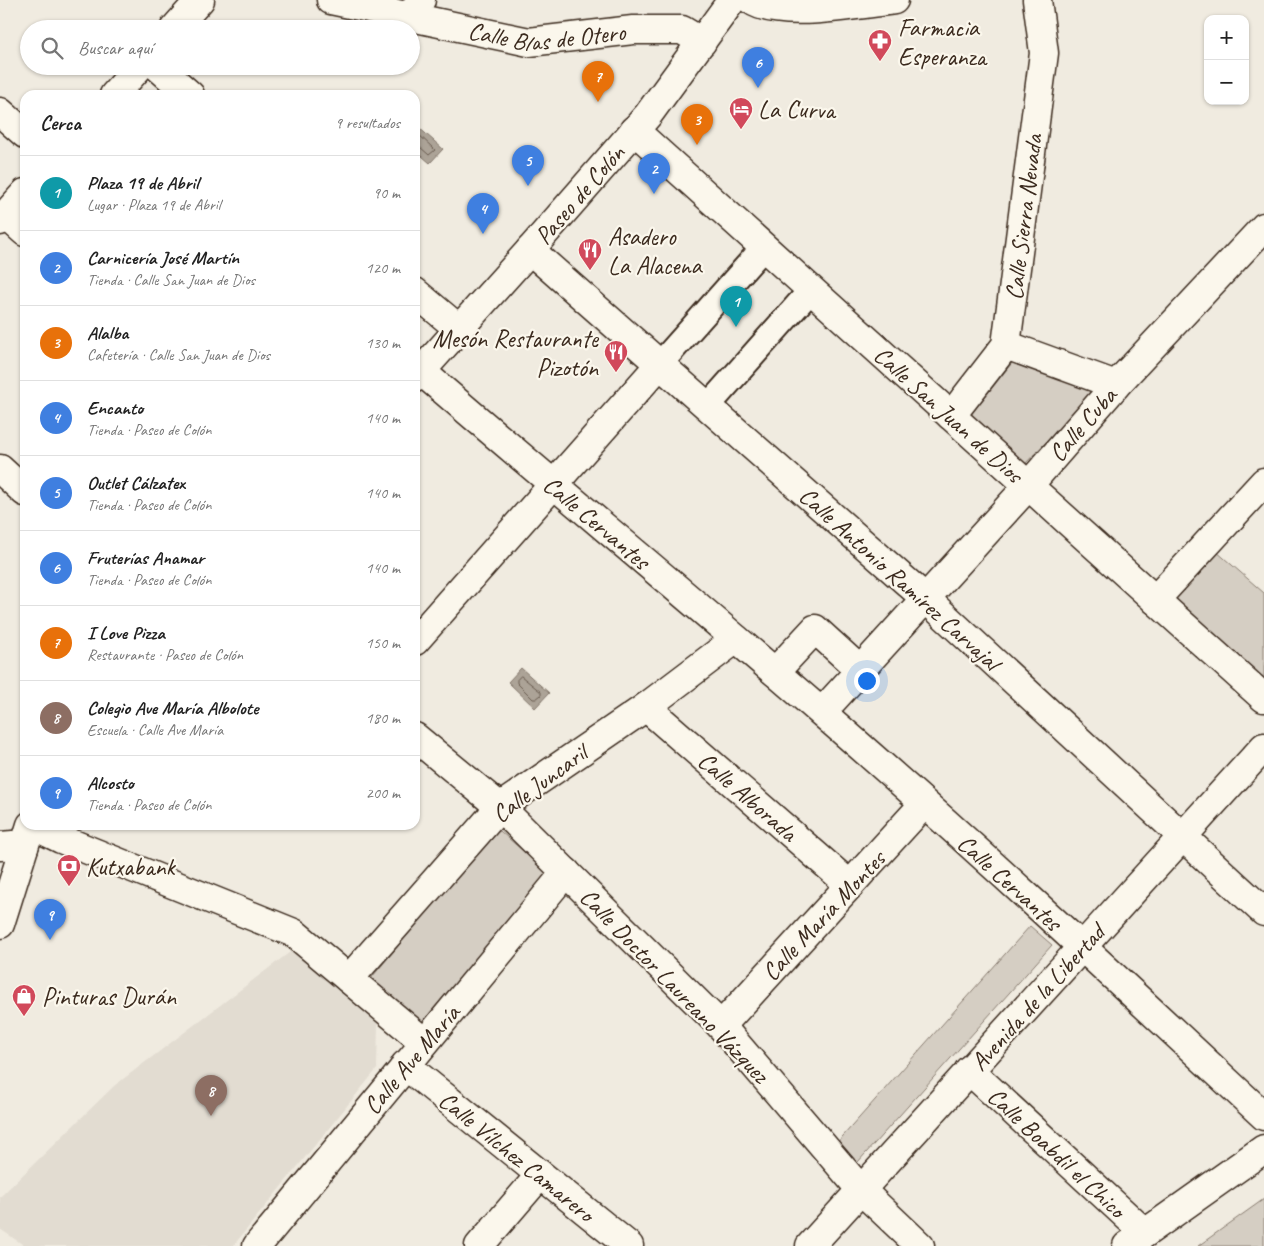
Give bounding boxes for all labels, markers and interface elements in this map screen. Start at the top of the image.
place label: Farmacia Esperanza [898,12,988,73]
street label: Calle Blas de Otero [465,15,628,60]
map controls [1204,15,1249,105]
button: + [1204,15,1249,60]
search box [20,20,420,75]
pharmacy icon: Farmacia Esperanza [867,28,893,62]
icon: search [38,34,66,62]
text: Buscar aquí [78,36,152,60]
pin: 6 [742,47,774,88]
button: − [1204,60,1249,105]
pin: 7 [582,61,614,102]
place label: La Curva [758,94,837,126]
hotel icon: La Curva [728,96,754,130]
pin: 3 [681,104,713,145]
text: Cerca [40,110,81,136]
text: 9 resultados [335,113,400,133]
street label: Calle Sierra Nevada [998,131,1050,302]
street label: Paseo de Colón [528,138,632,251]
pin: 5 [512,145,544,186]
pin: 2 [638,153,670,194]
text: Plaza 19 de Abril [87,171,198,195]
text: 1 [52,183,60,203]
text: 90 m [373,183,400,203]
pin: 4 [467,193,499,234]
text: Lugar · Plaza 19 de Abril [87,195,220,215]
place label: Asadero La Alacena [608,221,704,282]
restaurant icon: Asadero La Alacena [577,237,603,271]
text: Carnicería José Martín [87,246,239,270]
text: 2 [52,258,60,278]
text: 120 m [366,258,400,278]
text: Tienda · Calle San Juan de Dios [87,270,255,290]
pin: 1 [720,286,752,327]
text: Alalba [87,321,128,345]
place label: Mesón Restaurante Pizotón [432,323,600,384]
text: 3 [52,333,60,353]
text: 130 m [366,333,400,353]
restaurant icon: Mesón Restaurante Pizotón [603,339,629,373]
street label: Calle San Juan de Dios [867,339,1032,492]
text: Cafetería · Calle San Juan de Dios [87,345,270,365]
street label: Calle Cuba [1042,379,1125,469]
text: Encanto [87,396,143,420]
text: 4 [52,408,60,428]
text: 140 m [366,408,400,428]
text: Tienda · Paseo de Colón [87,420,211,440]
street label: Calle Cervantes [536,469,658,578]
text: Outlet Cálzatex [87,471,185,495]
street label: Calle Antonio Ramírez Carvajal [792,480,1010,681]
text: 5 [53,483,59,503]
text: 140 m [366,483,400,503]
text: Tienda · Paseo de Colón [87,495,211,515]
text: Fruterías Anamar [87,546,204,570]
text: 6 [52,558,60,578]
text: 140 m [366,558,400,578]
text: Tienda · Paseo de Colón [87,570,211,590]
text: I Love Pizza [87,621,165,645]
text: 7 [52,633,60,653]
text: 150 m [366,633,400,653]
text: Restaurante · Paseo de Colón [87,645,243,665]
your location [854,668,880,694]
text: Colegio Ave María Albolote [87,696,258,720]
text: 8 [52,708,60,728]
text: 180 m [366,708,400,728]
text: Escuela · Calle Ave María [87,720,223,740]
street label: Calle Juncaril [486,735,597,830]
street label: Calle Alborada [691,745,805,850]
text: Alcosto [87,771,134,795]
text: 9 [52,783,60,803]
text: 200 m [366,783,400,803]
text: Tienda · Paseo de Colón [87,795,211,815]
street label: Calle Cervantes [950,827,1070,940]
street label: Calle María Montes [755,842,894,988]
place label: Kutxabank [86,851,176,883]
bank icon: Kutxabank [56,853,82,887]
street label: Calle Doctor Laureano Vázquez [573,881,777,1091]
pin: 9 [34,899,66,940]
street label: Avenida de la Libertad [963,915,1114,1078]
place label: Pinturas Durán [42,981,177,1013]
shop icon: Pinturas Durán [11,983,37,1017]
street label: Calle Ave María [356,996,468,1121]
pin: 8 [195,1075,227,1116]
street label: Calle Boabdil el Chico [980,1080,1135,1227]
street label: Calle Vílchez Camarero [432,1084,603,1231]

